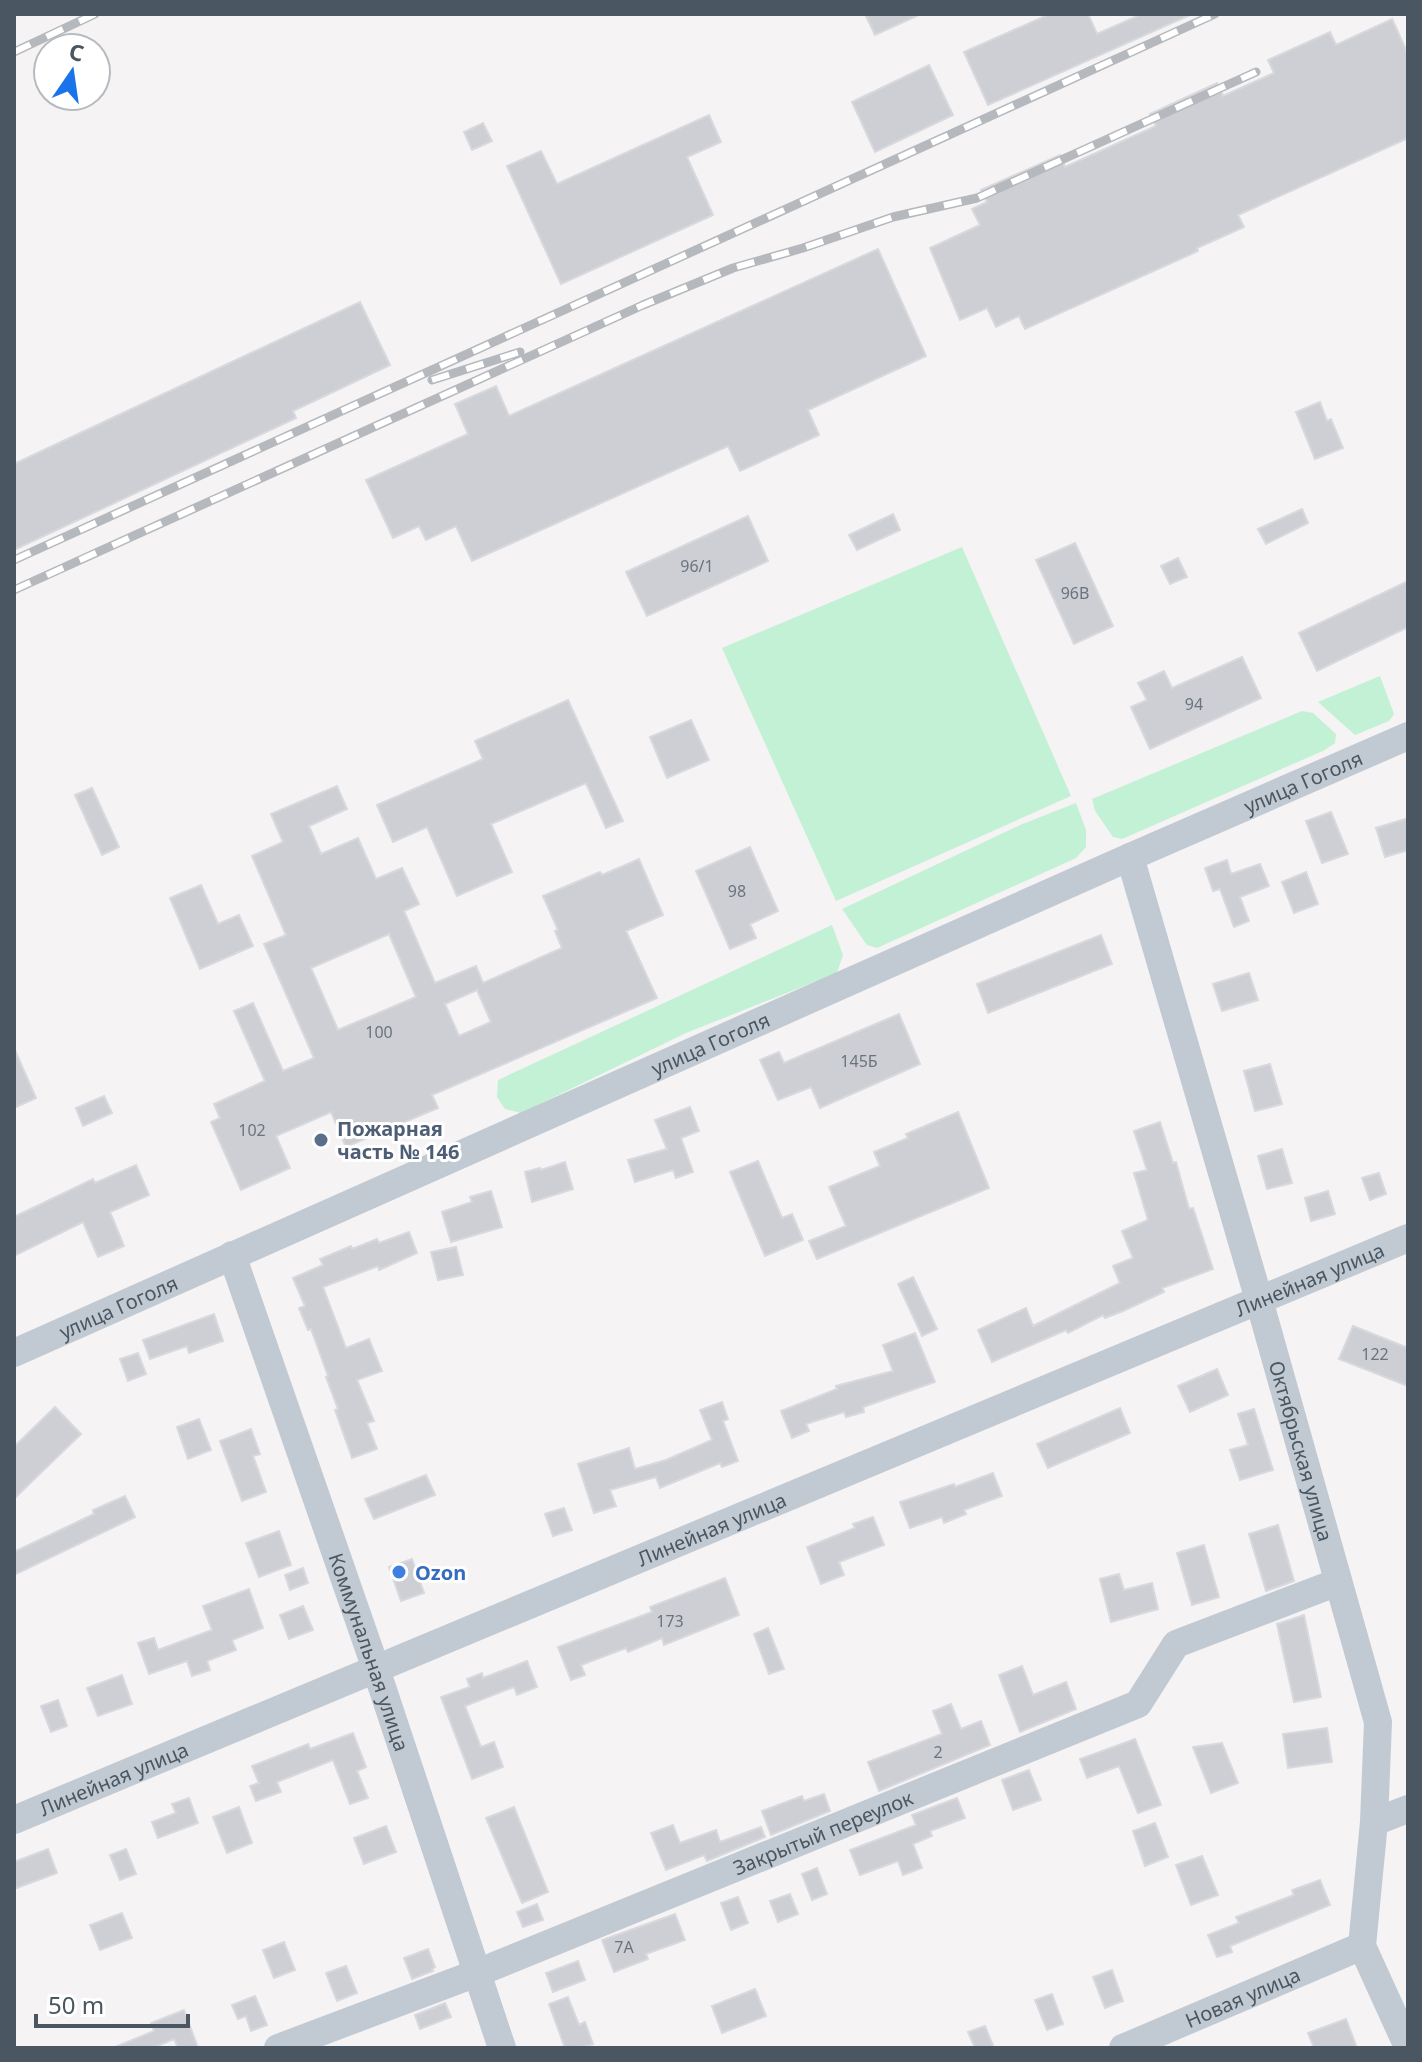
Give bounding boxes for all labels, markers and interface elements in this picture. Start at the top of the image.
north arrow [32,32,112,112]
text: С [66,35,87,68]
house number: 96/1 [680,555,714,577]
house number: 96В [1061,582,1089,604]
house number: 94 [1185,693,1203,715]
street label: улица Гоголя [1239,744,1367,819]
house number: 98 [728,880,746,902]
street label: улица Гоголя [647,1005,774,1082]
house number: 100 [365,1021,393,1043]
house number: 145Б [840,1050,878,1072]
place label: Пожарная часть № 146 [337,1115,459,1165]
house number: 102 [238,1119,266,1141]
marker: Пожарная часть № 146 [312,1131,330,1149]
street label: Линейная улица [1231,1236,1388,1322]
street label: улица Гоголя [55,1269,182,1345]
house number: 122 [1361,1343,1389,1365]
street label: Октябрьская улица [1263,1357,1340,1544]
street label: Линейная улица [633,1486,790,1572]
street label: Коммунальная улица [323,1549,416,1755]
place label: Ozon [415,1559,466,1586]
marker: Ozon [390,1563,408,1581]
house number: 173 [656,1610,684,1632]
street label: Линейная улица [35,1735,192,1821]
house number: 2 [933,1741,943,1763]
street label: Закрытый переулок [729,1783,917,1881]
house number: 7А [614,1936,634,1958]
street label: Новая улица [1181,1960,1304,2033]
scale bar [36,1978,188,2028]
text: 50 m [48,1988,104,2021]

